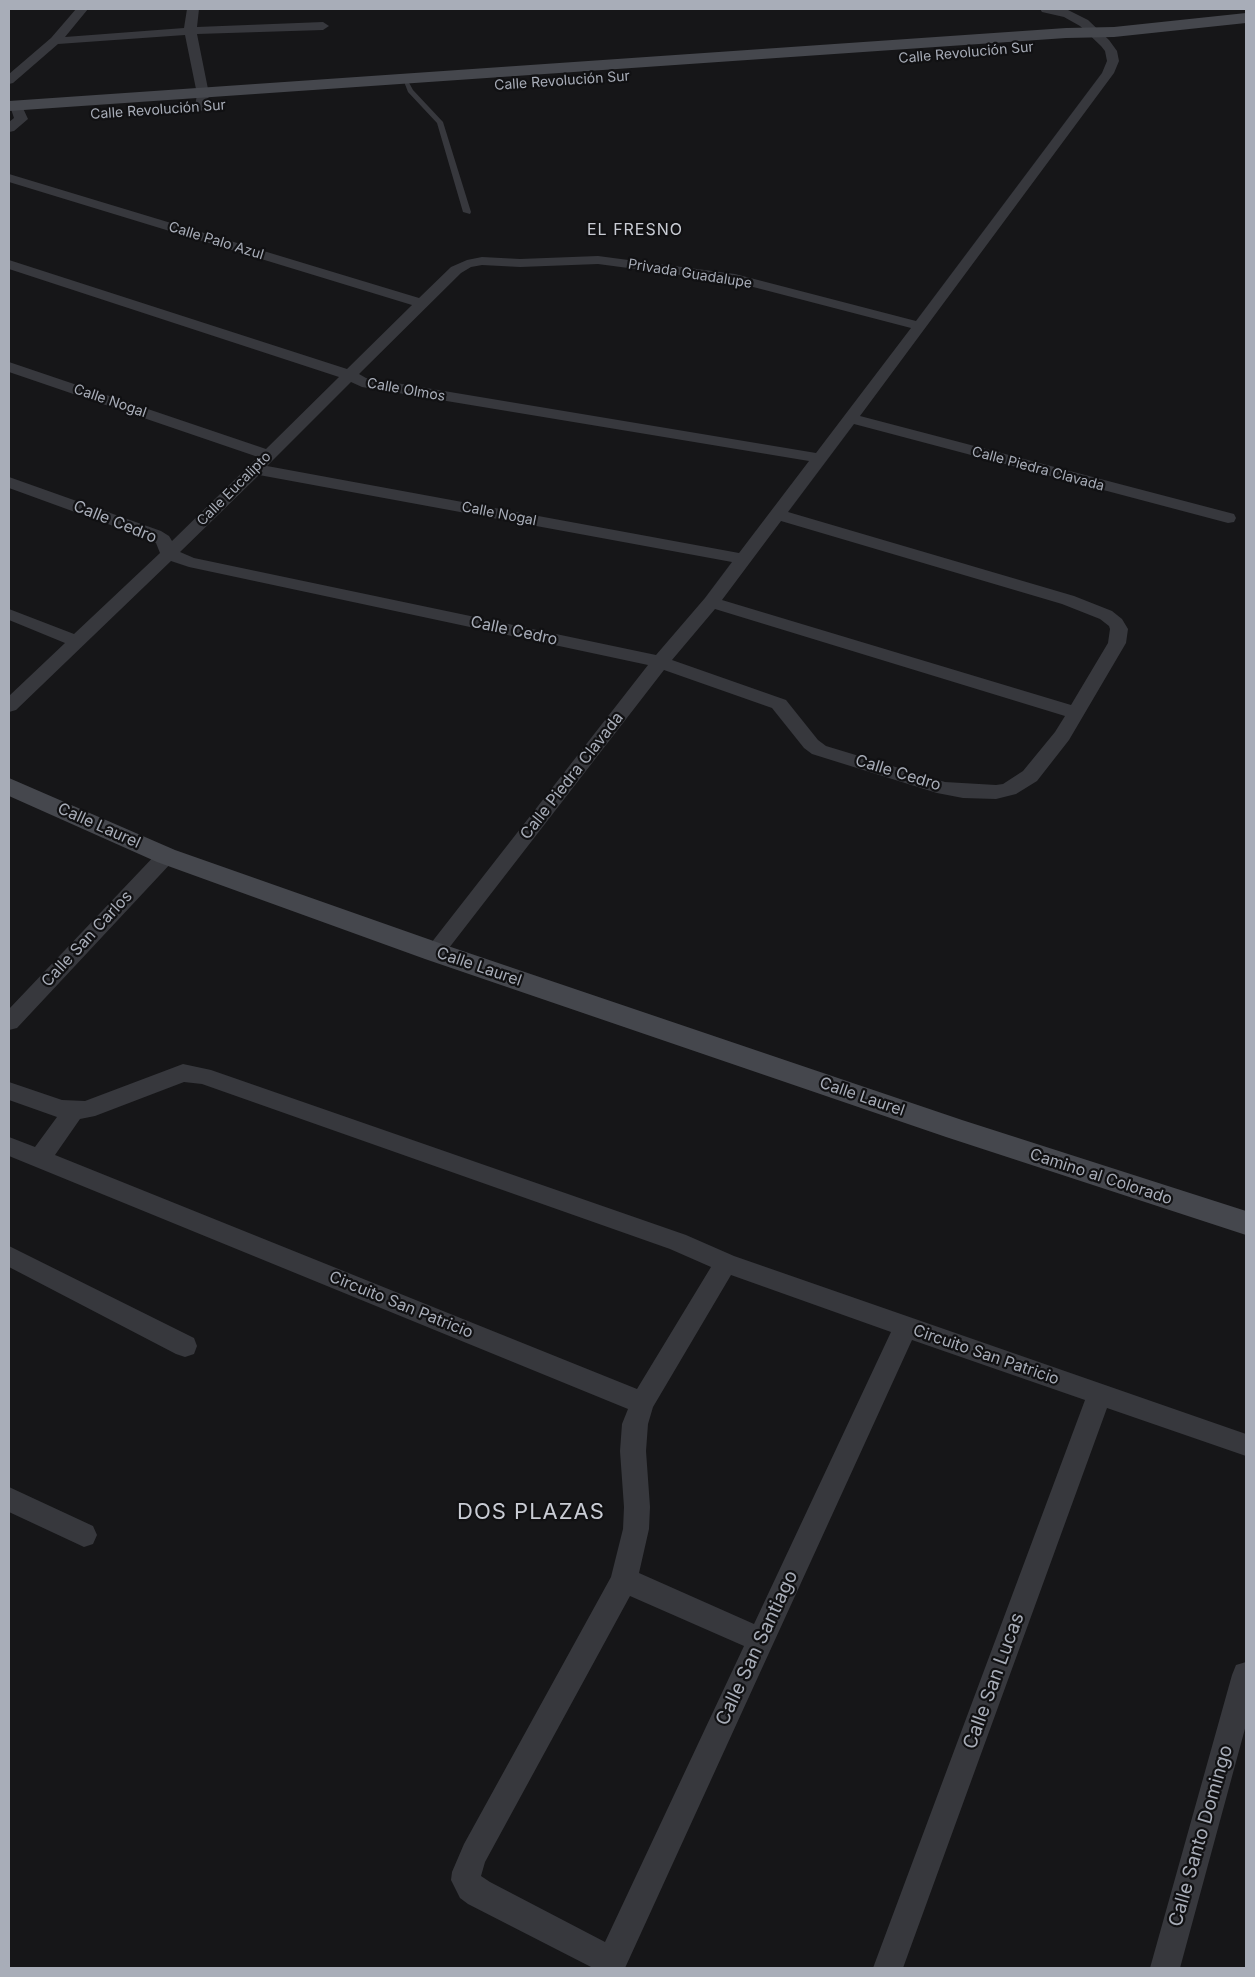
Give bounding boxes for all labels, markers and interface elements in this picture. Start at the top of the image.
street label: Calle Revolución Sur [898,39,1034,67]
street label: Calle Revolución Sur [494,68,630,94]
street label: Calle Revolución Sur [90,97,226,123]
street label: Calle Palo Azul [166,219,266,263]
district label: EL FRESNO [586,220,684,240]
street label: Privada Guadalupe [627,256,753,292]
street label: Calle Olmos [366,375,446,405]
street label: Calle Nogal [71,381,149,421]
street label: Calle Piedra Clavada [970,443,1106,495]
street label: Calle Eucalipto [193,448,275,530]
street label: Calle Cedro [70,497,160,547]
street label: Calle Nogal [460,499,538,529]
street label: Calle Cedro [469,612,559,650]
street label: Calle Piedra Clavada [516,709,628,843]
street label: Calle Cedro [853,751,943,795]
street label: Calle Laurel [55,799,143,853]
street label: Calle San Carlos [38,887,136,991]
street label: Calle Laurel [434,943,524,991]
street label: Calle Laurel [817,1073,907,1121]
street label: Camino al Colorado [1027,1145,1175,1209]
street label: Circuito San Patricio [326,1267,476,1343]
street label: Circuito San Patricio [910,1321,1062,1389]
district label: DOS PLAZAS [456,1499,606,1525]
street label: Calle San Santiago [711,1567,803,1729]
street label: Calle San Lucas [959,1610,1029,1752]
street label: Calle Santo Domingo [1164,1743,1238,1929]

